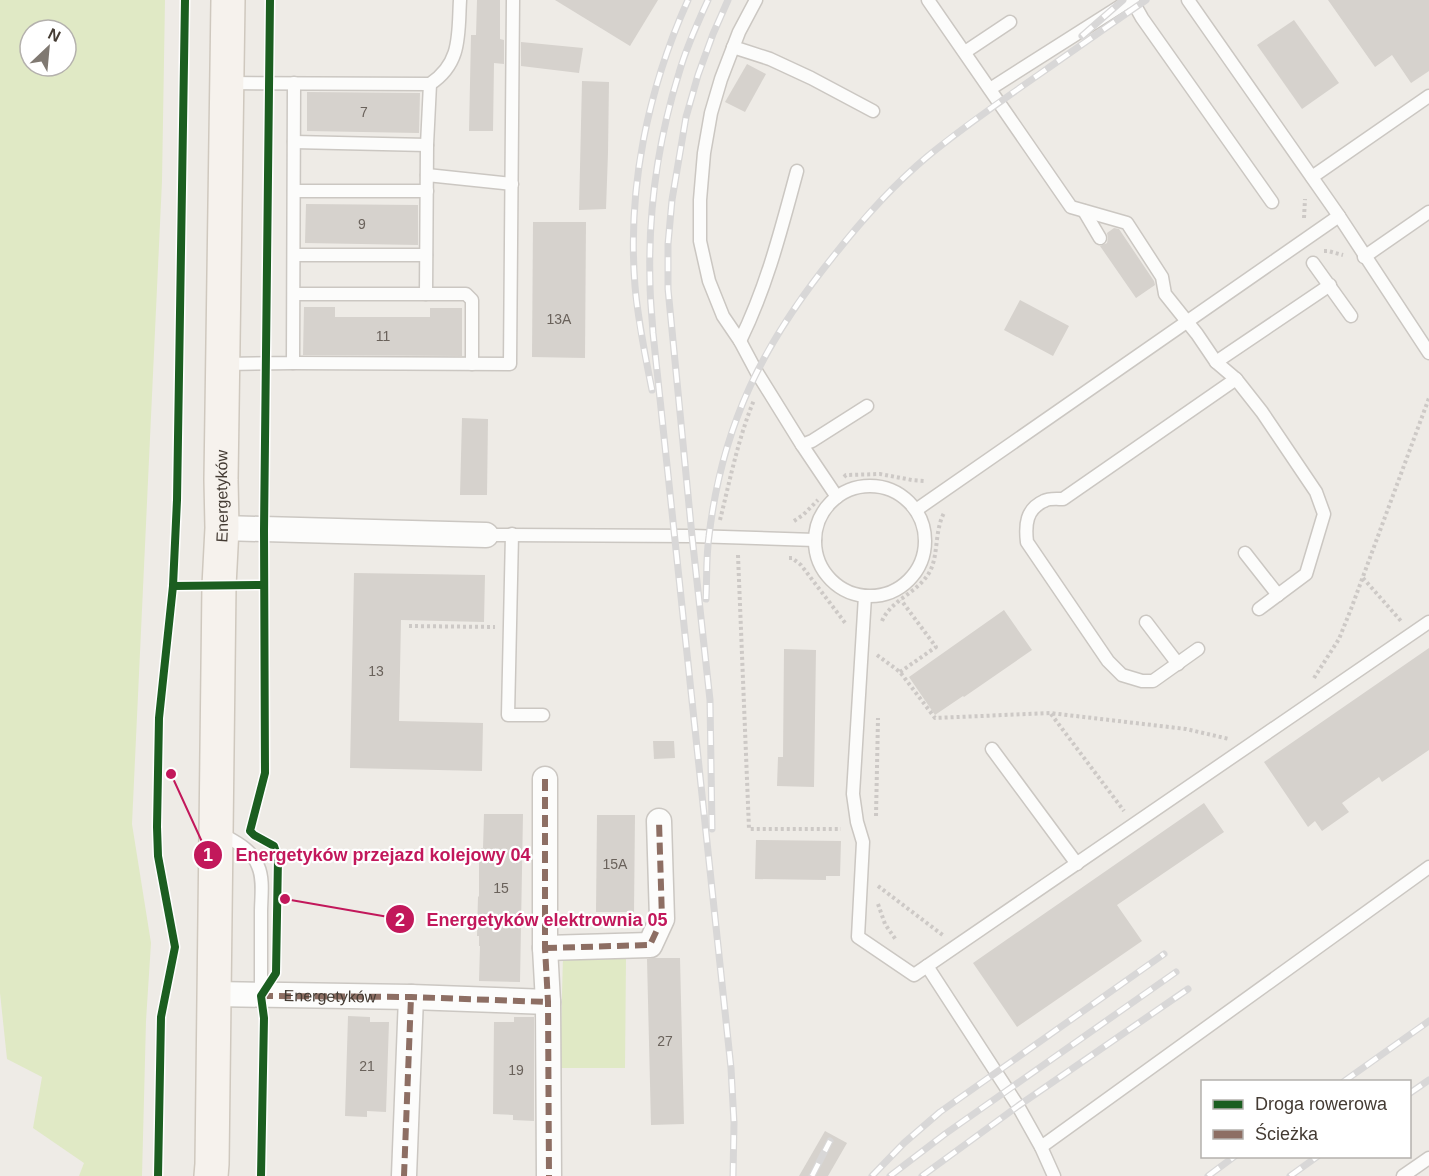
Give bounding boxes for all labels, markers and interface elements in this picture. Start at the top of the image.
north arrow [18,18,78,78]
text: N [45,25,63,45]
house number: 7 [360,104,368,120]
house number: 9 [358,216,366,232]
house number: 13A [547,311,572,327]
house number: 11 [376,328,390,344]
street label: Energetyków [212,449,231,543]
house number: 13 [368,663,384,679]
callout: Energetyków przejazd kolejowy 04 [193,837,542,873]
text: 1 [203,845,213,865]
text: Energetyków przejazd kolejowy 04 [235,845,531,865]
house number: 15A [603,856,628,872]
house number: 15 [493,880,509,896]
callout: Energetyków elektrownia 05 [385,901,680,937]
text: 2 [395,910,405,930]
text: Energetyków elektrownia 05 [426,910,668,930]
street label: Energetyków [284,987,377,1005]
house number: 27 [657,1033,673,1049]
house number: 21 [359,1058,375,1074]
house number: 19 [508,1062,524,1078]
legend [1201,1080,1411,1158]
text: Droga rowerowa [1255,1094,1388,1114]
text: Ścieżka [1255,1123,1319,1144]

